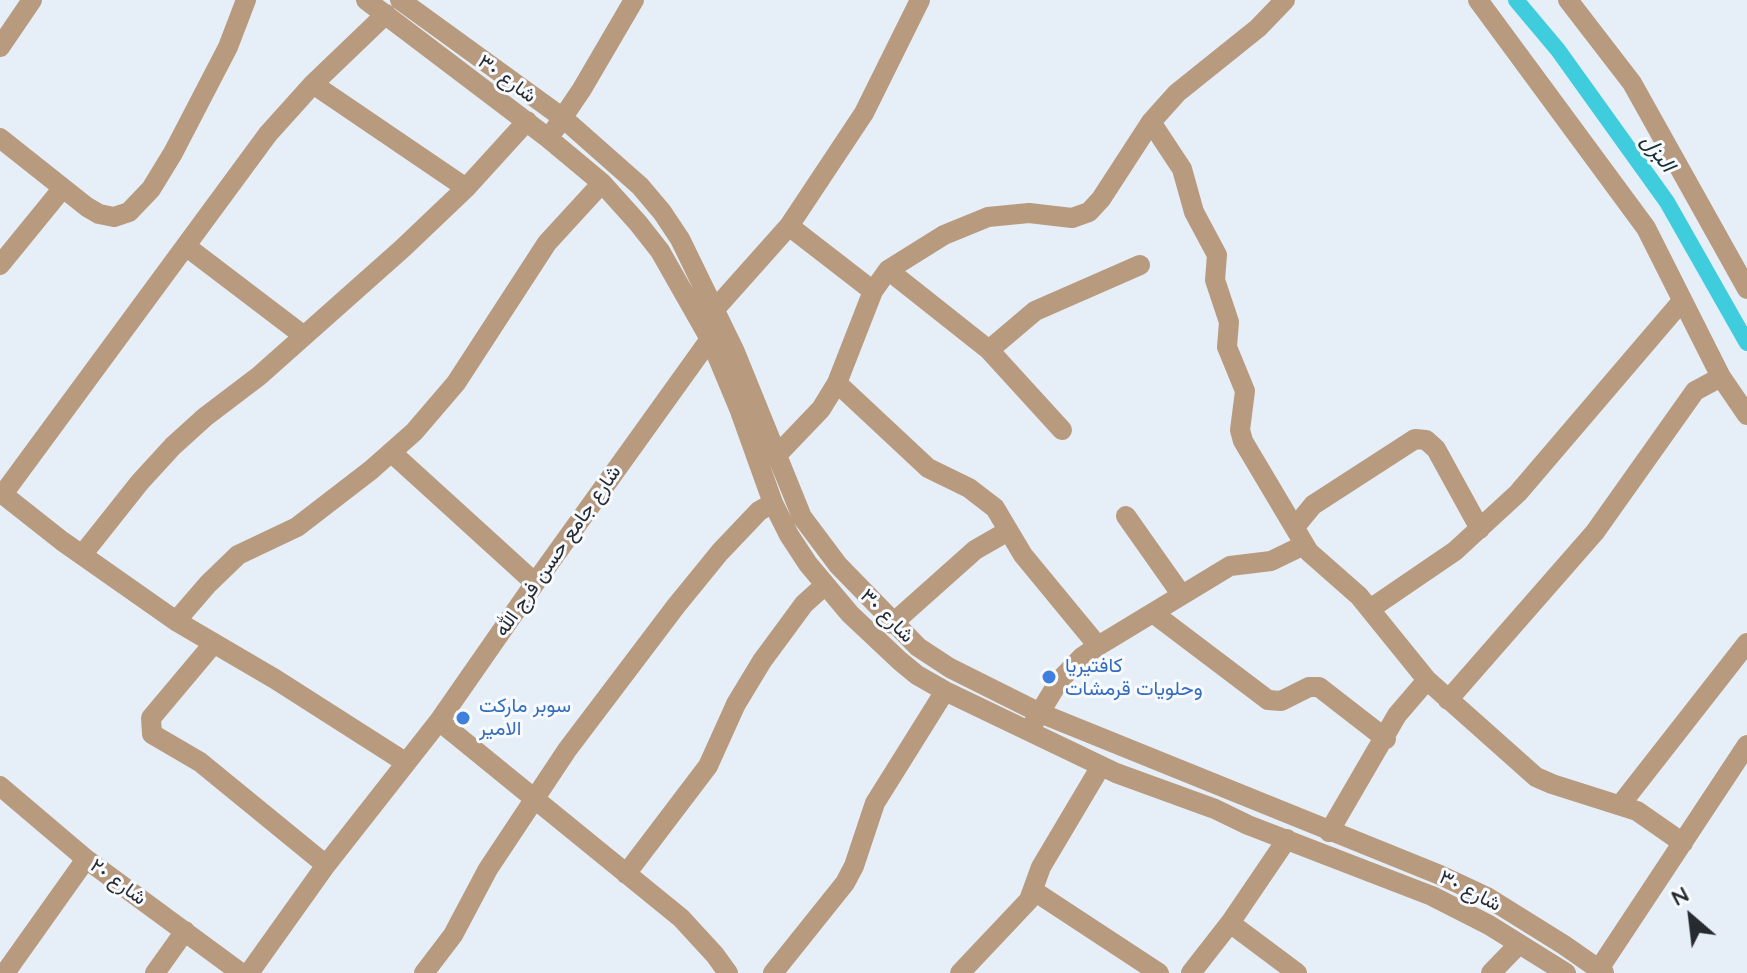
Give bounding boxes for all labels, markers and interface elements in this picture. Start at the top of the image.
street label: شارع ٣٠ [473,50,541,108]
water label: البزل [1635,129,1681,177]
street label: شارع جامع حسن فرج الله [490,461,626,641]
street label: شارع ٣٠ [855,584,919,648]
place label: كافتيريا وحلويات قرمشات [1065,654,1203,701]
marker: كافتيريا وحلويات قرمشات [1040,668,1058,686]
place label: سوبر ماركت الامير [479,694,571,741]
marker: سوبر ماركت الامير [454,709,472,727]
street label: شارع ٢٠ [85,854,151,910]
street label: شارع ٣٠ [1435,865,1505,917]
north arrow [1651,877,1731,957]
text: N [1666,880,1693,912]

